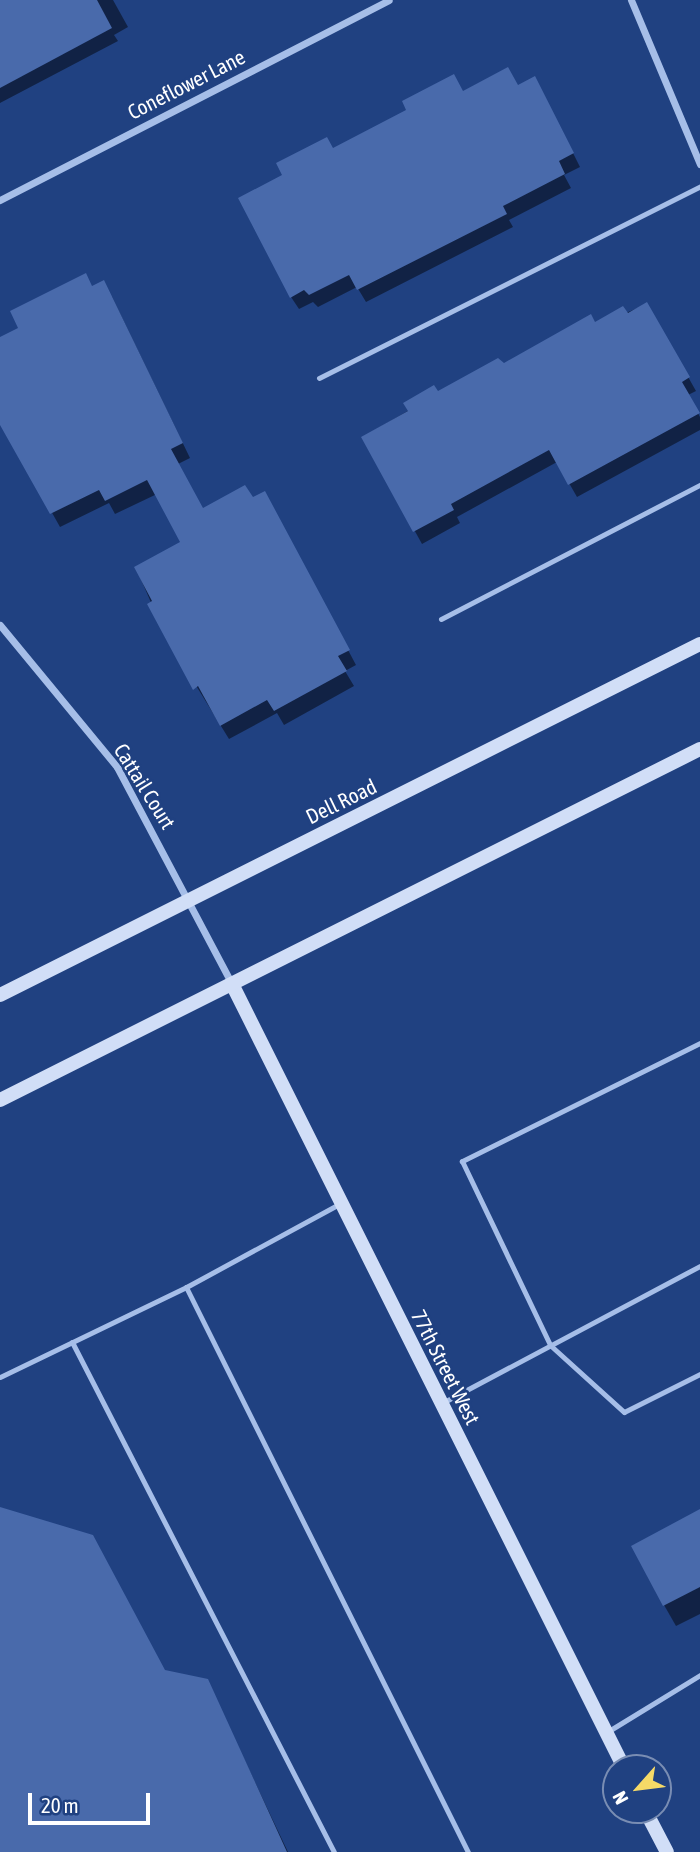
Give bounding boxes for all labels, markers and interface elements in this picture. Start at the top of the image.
street label: Coneflower Lane [123,44,249,124]
street label: Cattail Court [109,739,181,833]
street label: Dell Road [302,773,380,829]
street label: 77th Street West [406,1305,486,1429]
north arrow [602,1754,672,1824]
scale bar [32,1778,154,1822]
text: N [608,1788,633,1808]
text: 20 m [41,1793,79,1817]

